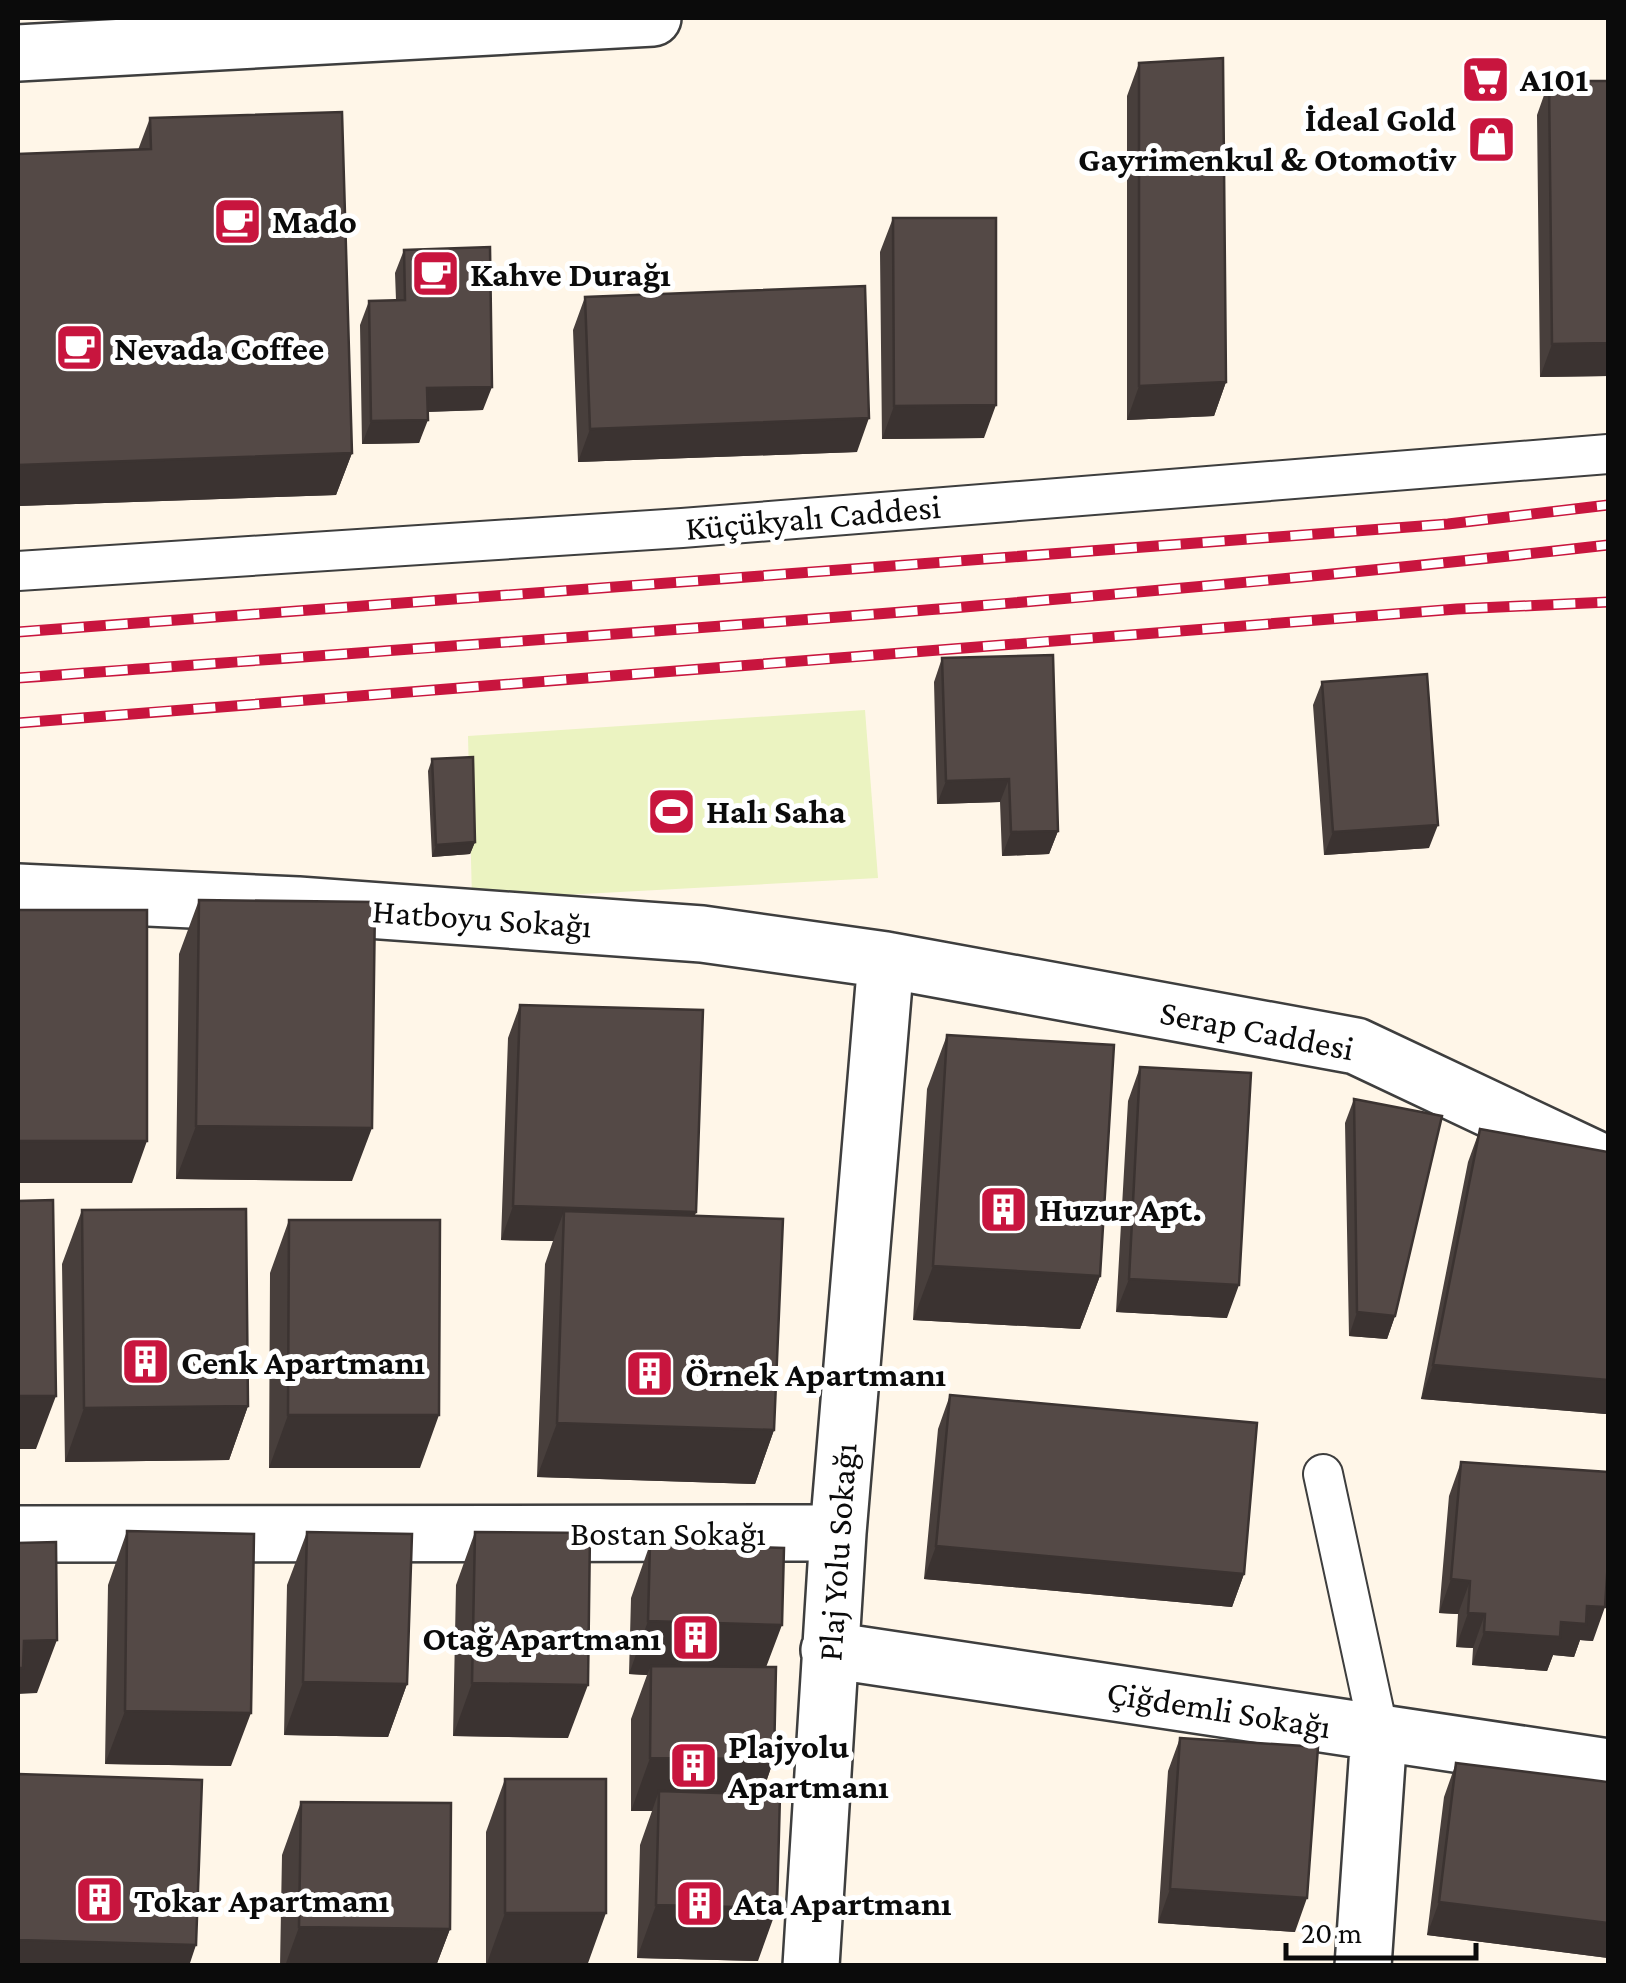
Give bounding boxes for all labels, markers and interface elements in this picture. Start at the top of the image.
supermarket icon: A101 [1459,53,1511,105]
place label: A101 [1519,60,1588,99]
place label: İdeal Gold Gayrimenkul & Otomotiv [1078,100,1457,179]
shop icon: İdeal Gold Gayrimenkul & Otomotiv [1465,113,1517,165]
cafe icon: Mado [211,195,263,247]
place label: Mado [272,202,357,241]
cafe icon: Kahve Durağı [409,248,461,300]
place label: Kahve Durağı [470,255,671,294]
cafe icon: Nevada Coffee [53,322,105,374]
place label: Nevada Coffee [114,329,324,368]
street label: Küçükyalı Caddesi [684,487,942,548]
sports icon: Halı Saha [645,785,697,837]
place label: Halı Saha [706,792,846,831]
street label: Hatboyu Sokağı [371,891,593,946]
street label: Serap Caddesi [1157,993,1357,1068]
building icon: Huzur Apt. [978,1183,1030,1235]
place label: Huzur Apt. [1039,1190,1202,1229]
building icon: Cenk Apartmanı [120,1336,172,1388]
place label: Cenk Apartmanı [181,1343,425,1382]
building icon: Örnek Apartmanı [624,1348,676,1400]
place label: Örnek Apartmanı [685,1355,946,1394]
street label: Plaj Yolu Sokağı [810,1442,865,1662]
street label: Bostan Sokağı [570,1514,766,1553]
building icon: Otağ Apartmanı [670,1612,722,1664]
place label: Otağ Apartmanı [422,1619,661,1658]
street label: Çiğdemli Sokağı [1104,1673,1334,1746]
place label: Plajyolu Apartmanı [727,1727,889,1806]
building icon: Plajyolu Apartmanı [667,1740,719,1792]
building icon: Tokar Apartmanı [73,1874,125,1926]
building icon: Ata Apartmanı [673,1877,725,1929]
place label: Tokar Apartmanı [134,1881,389,1920]
place label: Ata Apartmanı [733,1884,951,1923]
scale bar [1286,1898,1476,1960]
text: 20 m [1301,1916,1362,1949]

